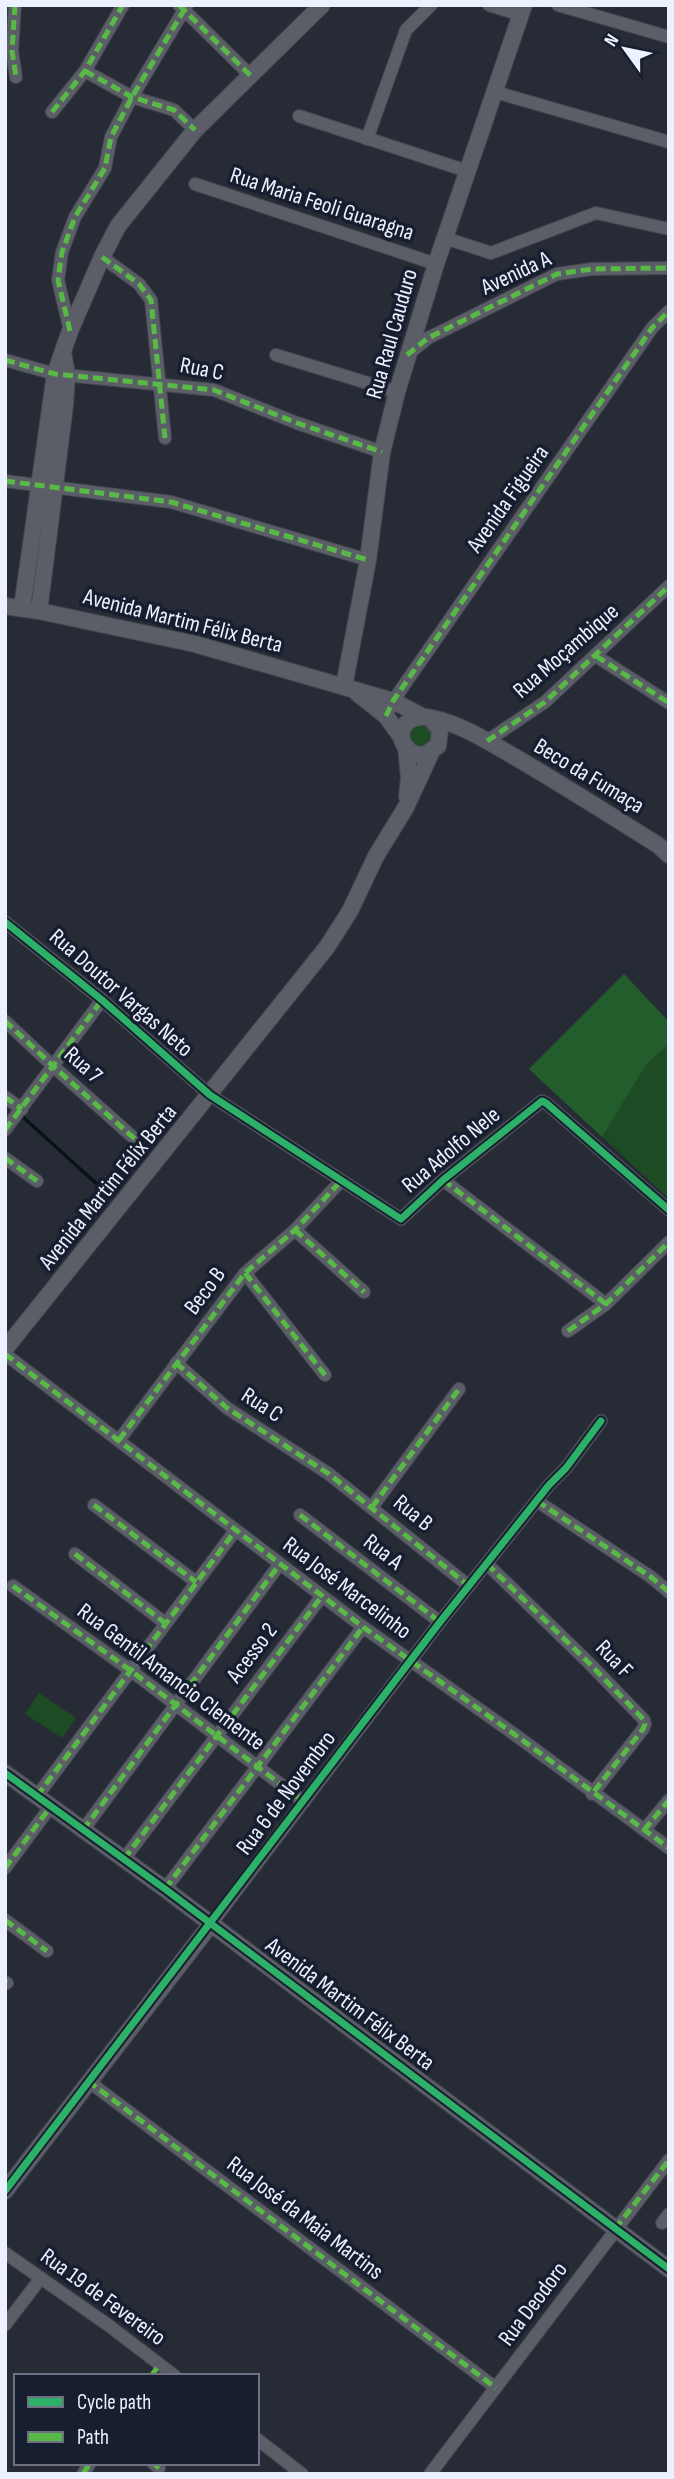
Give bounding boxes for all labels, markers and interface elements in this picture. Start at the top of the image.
north arrow [590,14,660,84]
text: N [600,30,624,51]
street label: Rua Maria Feoli Guaragna [227,161,417,247]
street label: Avenida A [476,245,555,302]
street label: Rua Raul Cauduro [360,266,424,402]
street label: Rua C [178,351,226,387]
street label: Avenida Figueira [460,440,555,559]
street label: Avenida Martim Félix Berta [80,583,285,659]
street label: Rua Moçambique [507,598,625,704]
street label: Beco da Fumaça [529,732,649,820]
street label: Rua Doutor Vargas Neto [43,923,199,1063]
street label: Rua 7 [58,1041,108,1089]
street label: Avenida Martim Félix Berta [32,1099,183,1276]
street label: Rua Adolfo Nele [396,1101,506,1199]
street label: Beco B [178,1262,232,1320]
street label: Rua C [236,1381,288,1429]
street label: Rua B [387,1489,439,1537]
street label: Rua A [358,1528,409,1576]
street label: Rua José Marcelinho [277,1531,417,1645]
street label: Rua Gentil Amancio Clemente [72,1597,270,1757]
street label: Acesso 2 [220,1618,283,1689]
street label: Rua F [589,1634,639,1684]
street label: Rua 6 de Novembro [230,1725,342,1861]
street label: Avenida Martim Félix Berta [259,1931,440,2077]
street label: Rua José da Maia Martins [221,2150,389,2286]
street label: Rua 19 de Fevereiro [35,2242,171,2352]
street label: Rua Deodoro [492,2257,574,2351]
legend [14,2374,259,2465]
text: Cycle path [77,2390,151,2415]
text: Path [77,2425,109,2450]

